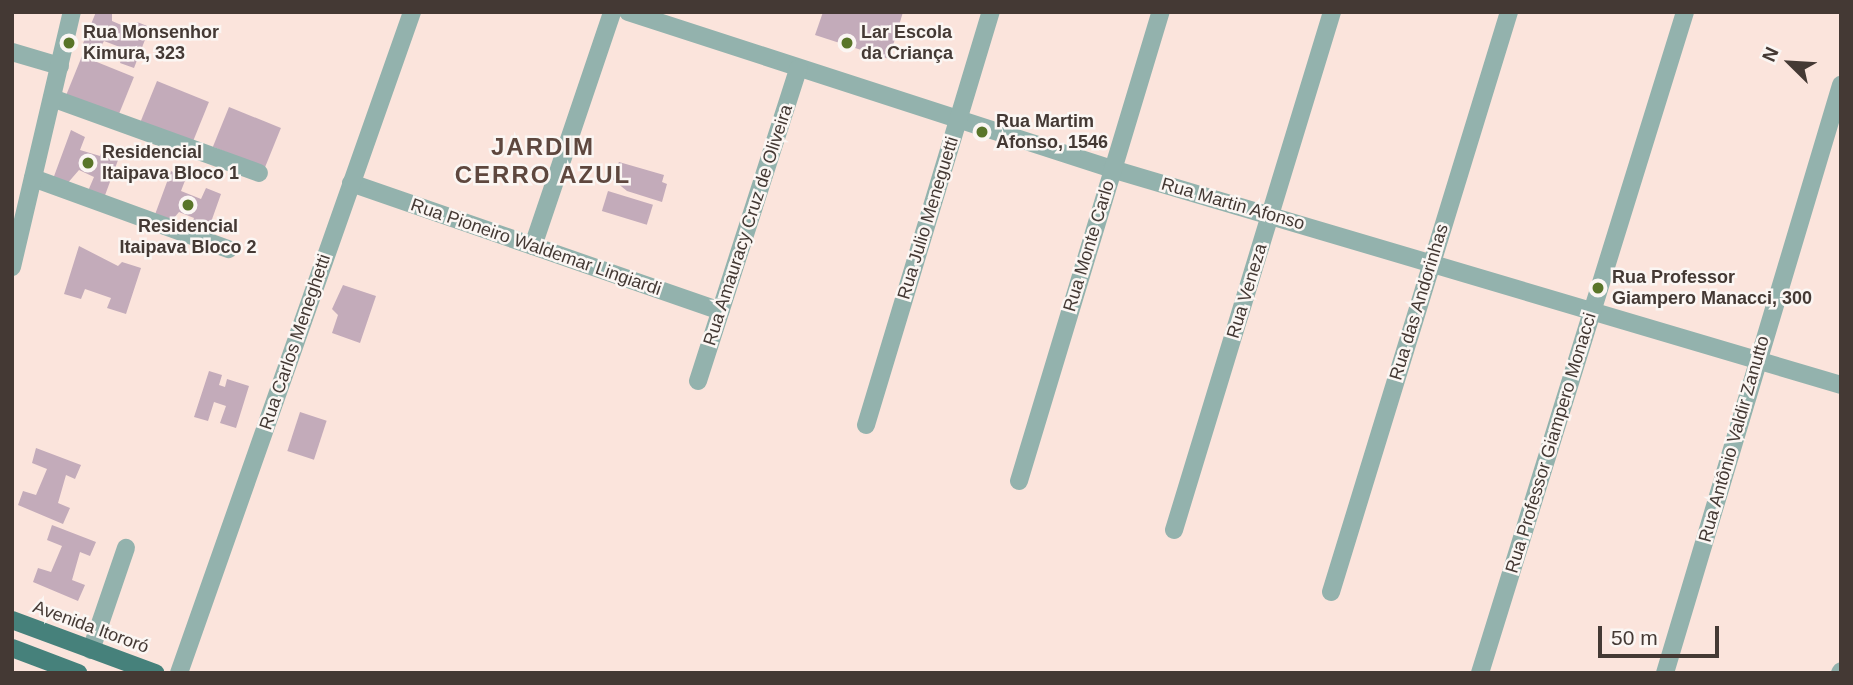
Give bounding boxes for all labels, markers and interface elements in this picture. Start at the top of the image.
place label: Rua Monsenhor Kimura, 323 [83,22,219,64]
place label: Lar Escola da Criança [861,22,953,64]
north arrow [1755,28,1825,98]
marker: Rua Monsenhor Kimura, 323 [61,35,77,51]
marker: Lar Escola da Criança [839,35,855,51]
text: N [1758,44,1783,65]
street label: Rua Amauracy Cruz de Oliveira [699,101,797,349]
place label: Rua Martim Afonso, 1546 [996,111,1108,154]
marker: Rua Martim Afonso, 1546 [974,124,990,140]
district label: JARDIM CERRO AZUL [456,133,630,189]
street label: Rua Julio Meneguetti [893,134,963,302]
place label: Residencial Itaipava Bloco 1 [102,142,239,184]
marker: Residencial Itaipava Bloco 1 [80,155,96,171]
street label: Rua Martin Afonso [1158,173,1308,235]
street label: Rua Monte Carlo [1059,178,1119,314]
street label: Rua Pioneiro Waldemar Lingiardi [408,194,664,300]
marker: Residencial Itaipava Bloco 2 [180,197,196,213]
place label: Residencial Itaipava Bloco 2 [119,216,257,258]
street label: Rua das Andorinhas [1385,221,1453,383]
street label: Rua Veneza [1222,241,1272,341]
street label: Rua Carlos Meneghetti [255,251,335,433]
place label: Rua Professor Giampero Manacci, 300 [1612,267,1812,310]
marker: Rua Professor Giampero Manacci, 300 [1590,280,1606,296]
street label: Rua Professor Giampero Monacci [1501,310,1601,576]
street label: Rua Antônio Valdir Zanutto [1694,333,1774,545]
street label: Avenida Itororó [30,596,152,658]
scale bar [1601,612,1722,656]
text: 50 m [1611,626,1658,649]

